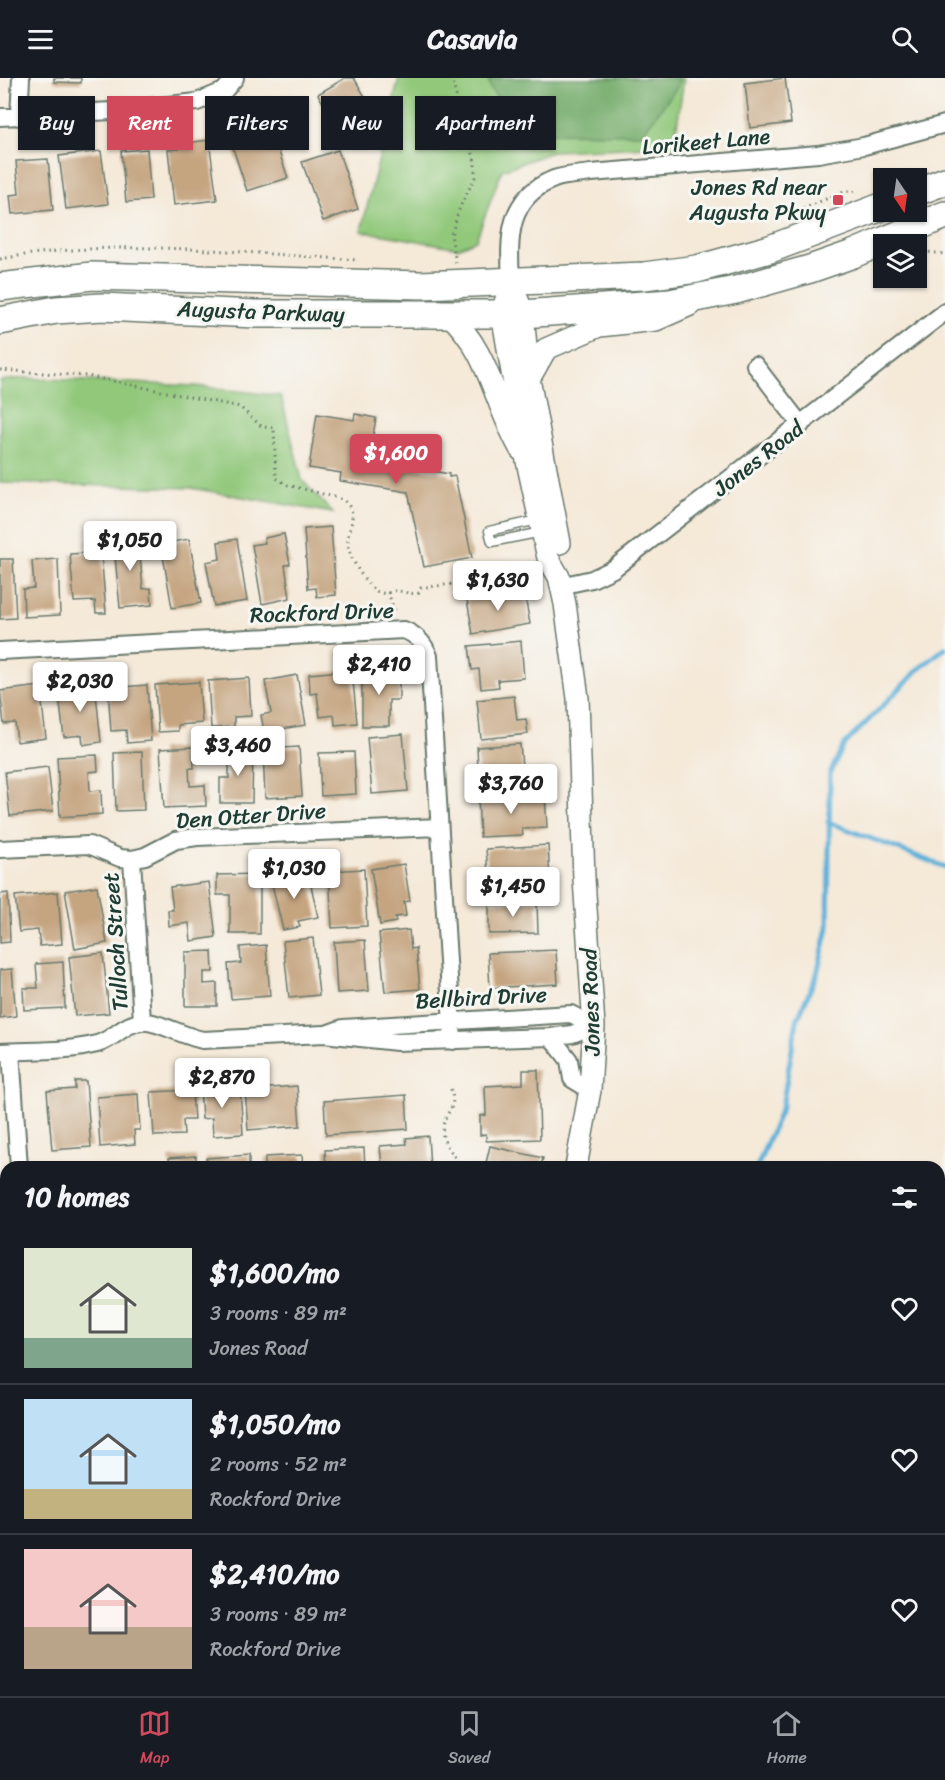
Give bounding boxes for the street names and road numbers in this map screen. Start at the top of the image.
street label: Lorikeet Lane [640,116,772,167]
street label: Augusta Parkway [176,289,346,334]
street label: Jones Road [703,409,814,507]
street label: Rockford Drive [249,590,395,635]
street label: Den Otter Drive [175,791,327,840]
street label: Tulloch Street [91,871,140,1012]
street label: Jones Road [569,946,612,1057]
street label: Bellbird Drive [414,975,548,1020]

